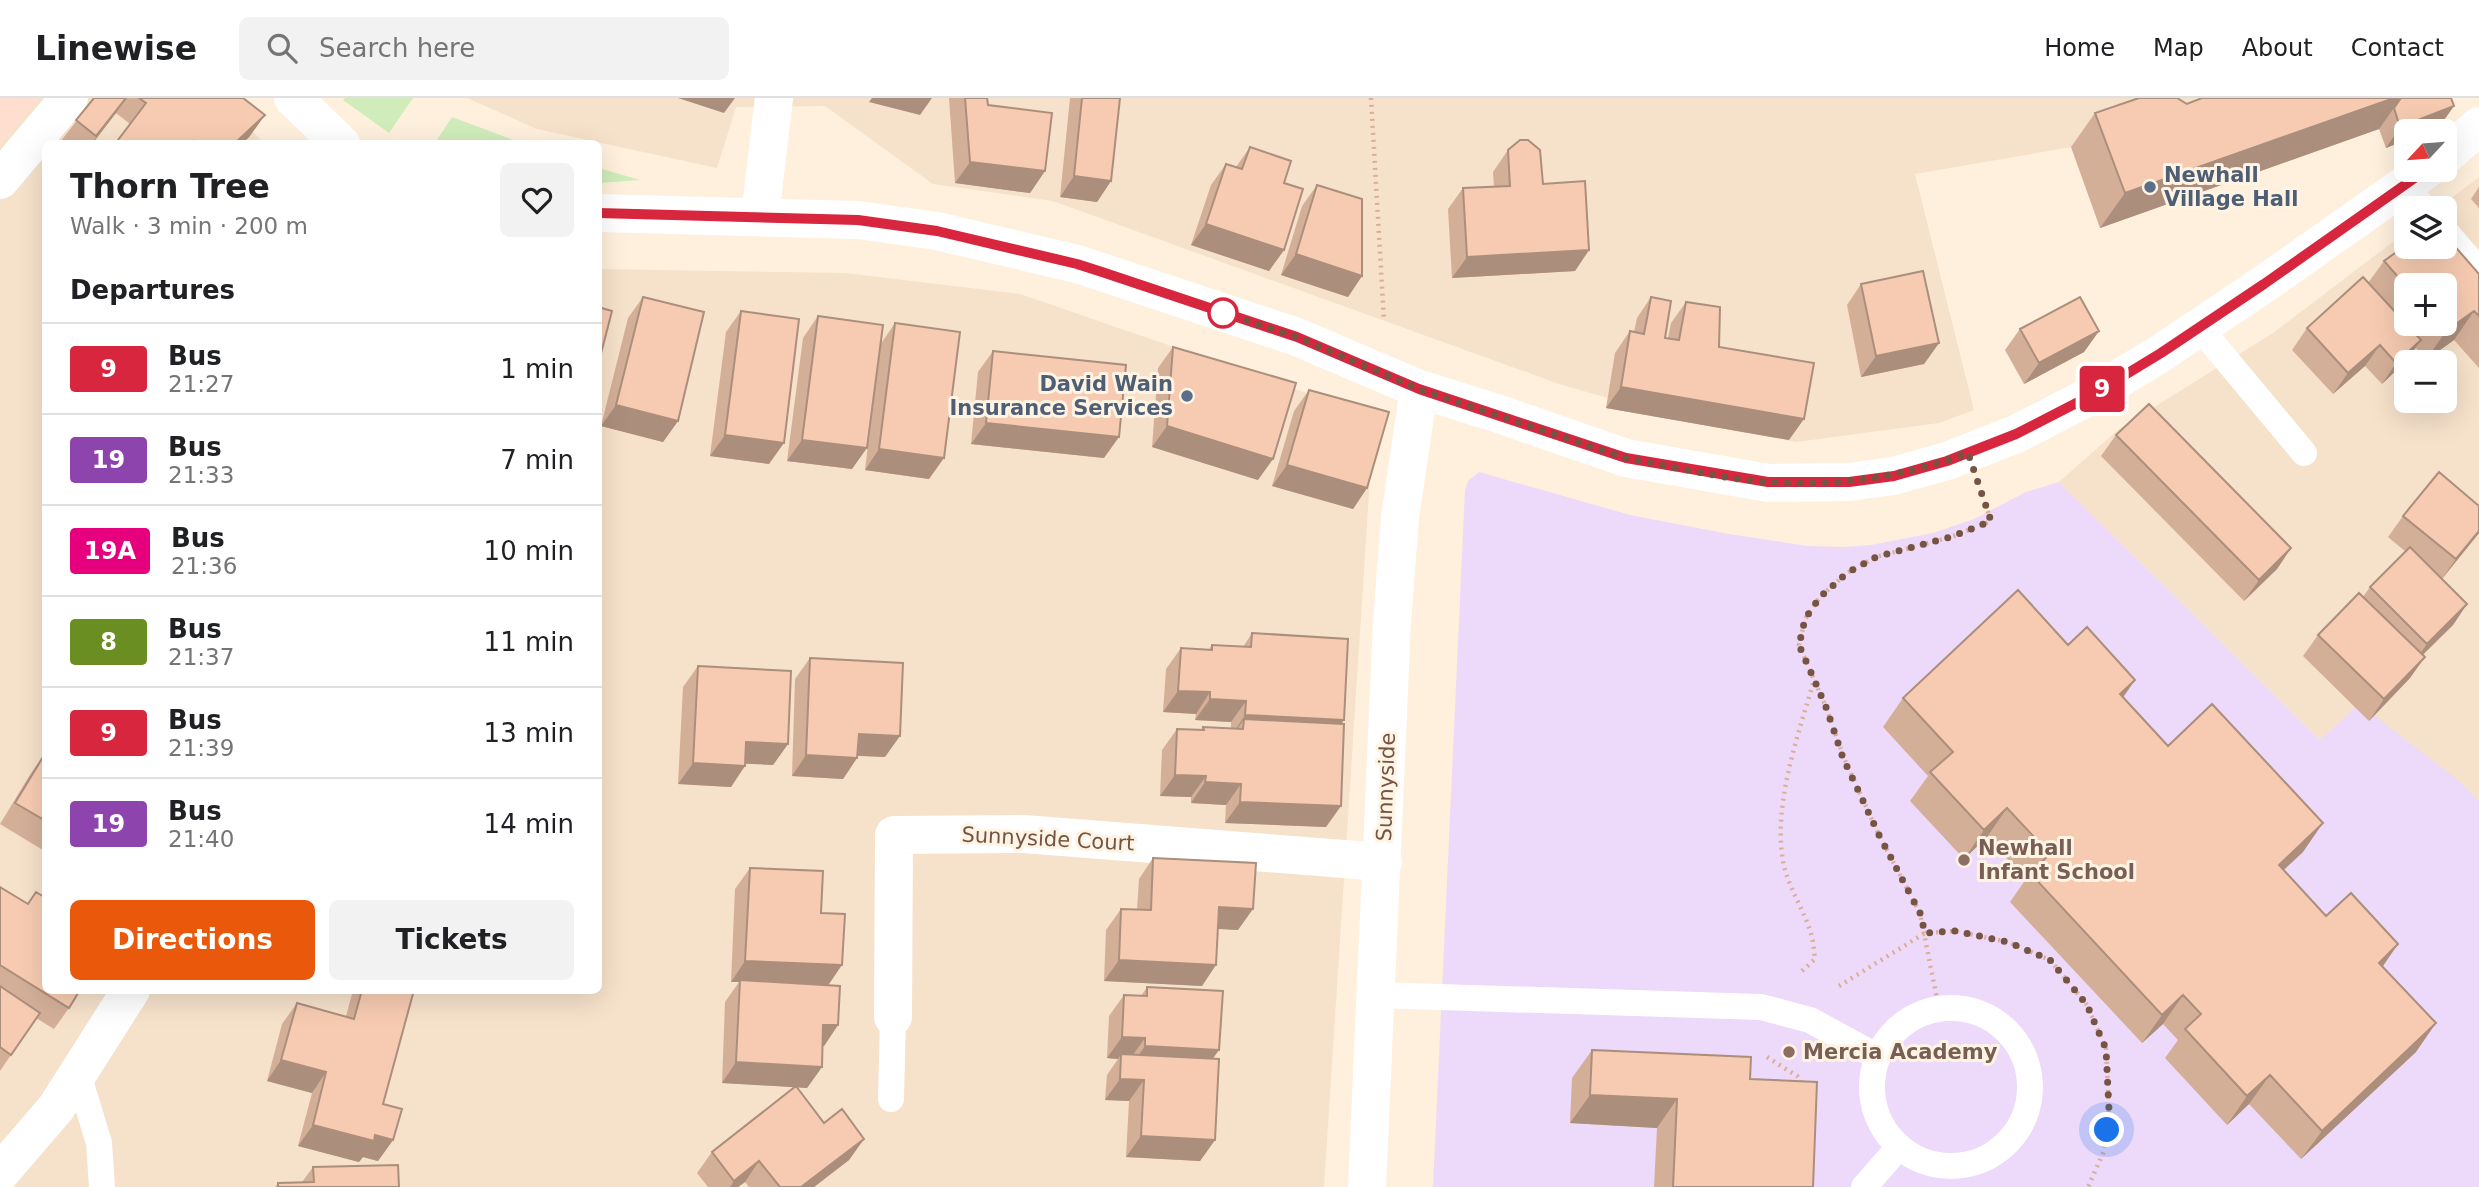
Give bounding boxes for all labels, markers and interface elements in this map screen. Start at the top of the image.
search box [239,17,729,80]
text: Linewise [35,29,197,68]
icon: search [263,29,301,67]
text: Search here [319,33,475,63]
text: Home [2044,34,2115,62]
text: Map [2153,34,2204,62]
text: About [2242,34,2313,62]
text: Contact [2351,34,2444,62]
north arrow [2394,119,2457,182]
map controls [2394,119,2457,413]
button: heart [500,163,574,237]
place label: Newhall Village Hall [2164,163,2298,211]
text: Thorn Tree [70,167,270,206]
marker: Newhall Village Hall [2142,179,2158,195]
button: layers [2394,196,2457,259]
text: Walk · 3 min · 200 m [70,213,308,239]
button: + [2394,273,2457,336]
text: Departures [70,275,235,305]
unlabelled marker [1208,298,1238,328]
text: Bus [168,341,222,371]
button: − [2394,350,2457,413]
text: 1 min [500,354,574,384]
text: 9 [100,355,117,383]
line badge: 9 [2079,366,2125,412]
text: 21:27 [168,371,234,397]
place label: David Wain Insurance Services [950,372,1173,420]
text: 9 [2094,375,2110,403]
marker: David Wain Insurance Services [1179,388,1195,404]
text: Bus [168,432,222,462]
text: 7 min [500,445,574,475]
text: 19 [92,446,125,474]
text: 21:33 [168,462,234,488]
text: Bus [171,523,225,553]
text: 10 min [484,536,574,566]
text: 19A [84,537,136,565]
text: 21:36 [171,553,237,579]
text: Bus [168,614,222,644]
text: 11 min [484,627,574,657]
text: 8 [100,628,117,656]
text: 21:37 [168,644,234,670]
text: Bus [168,705,222,735]
text: 13 min [484,718,574,748]
text: 9 [100,719,117,747]
street label: Sunnyside [1372,732,1400,842]
text: 21:39 [168,735,234,761]
text: Bus [168,796,222,826]
text: 14 min [484,809,574,839]
text: 19 [92,810,125,838]
street label: Sunnyside Court [961,822,1135,856]
text: 21:40 [168,826,234,852]
place label: Newhall Infant School [1978,836,2135,884]
marker: Newhall Infant School [1956,852,1972,868]
button: Directions [70,900,315,980]
button: Tickets [329,900,574,980]
place label: Mercia Academy [1803,1040,1998,1064]
marker: Mercia Academy [1781,1044,1797,1060]
your location [2089,1112,2124,1147]

